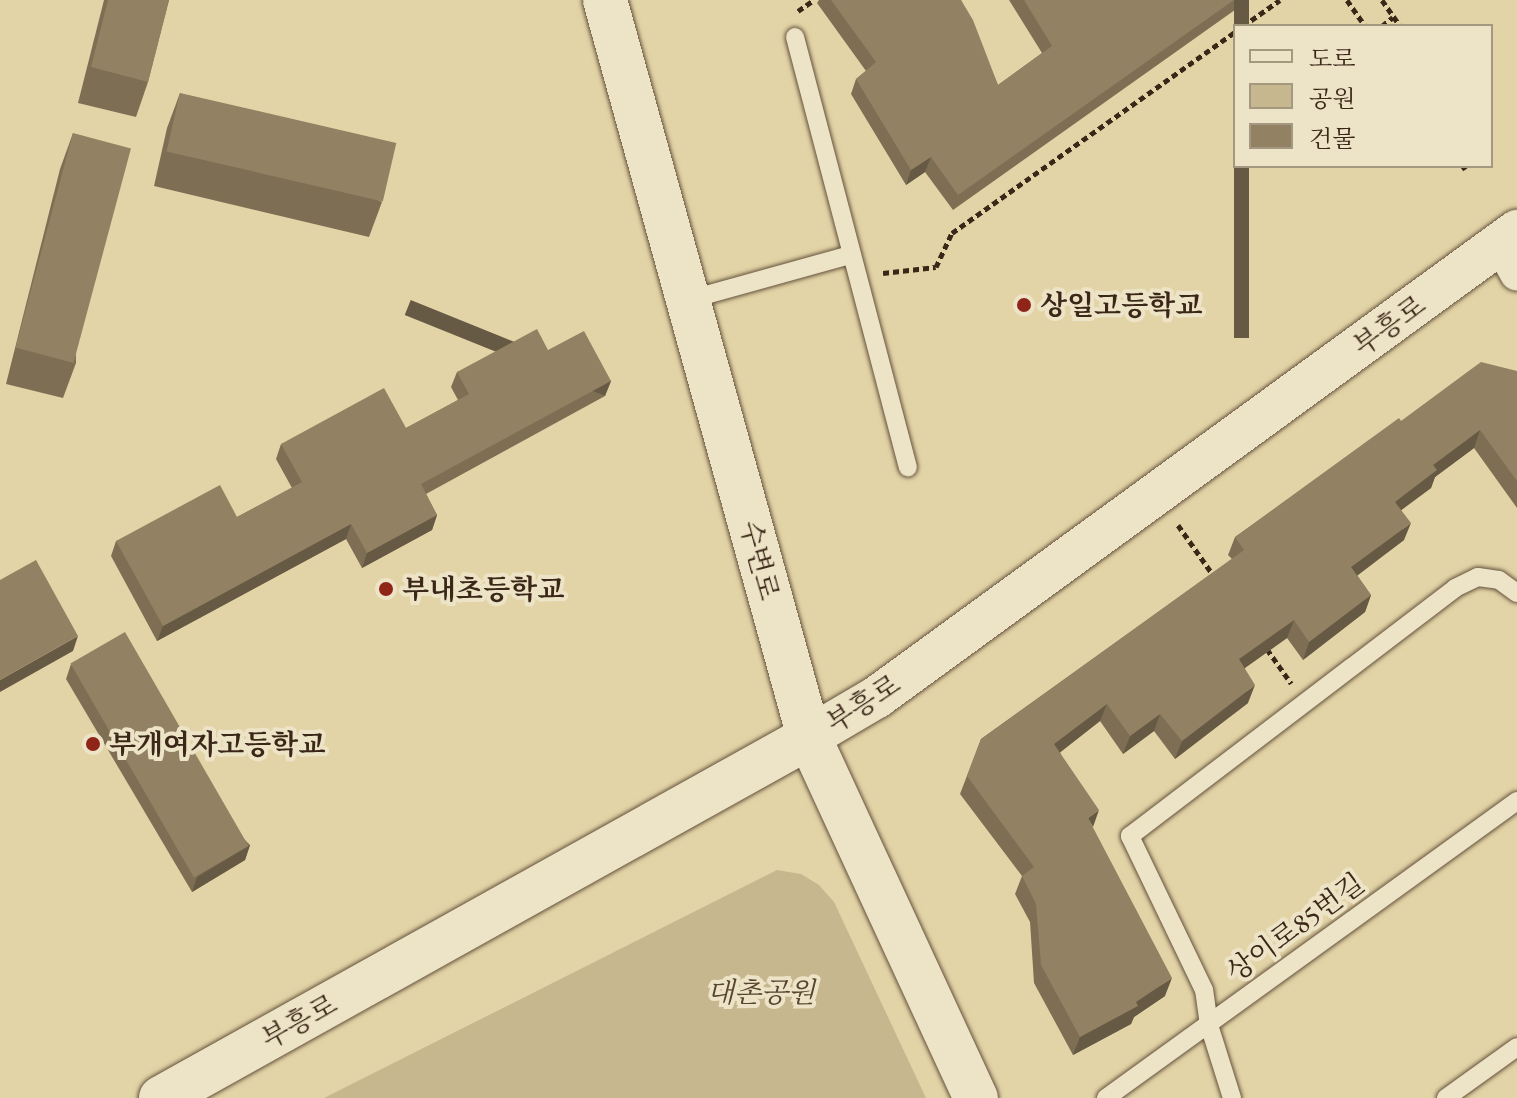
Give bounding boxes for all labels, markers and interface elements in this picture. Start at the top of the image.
legend [1233,24,1493,168]
text: 도로 [1309,43,1355,74]
text: 공원 [1309,83,1355,114]
text: 건물 [1309,123,1355,154]
place label: 상일고등학교 [1040,288,1202,322]
street label: 부흥로 [1346,288,1432,362]
marker: 상일고등학교 [1015,296,1033,314]
street label: 수변로 [733,516,787,604]
place label: 부내초등학교 [402,572,564,606]
marker: 부내초등학교 [377,580,395,598]
street label: 부흥로 [820,667,906,739]
place label: 부개여자고등학교 [109,727,325,761]
marker: 부개여자고등학교 [84,735,102,753]
street label: 상이로85번길 [1220,866,1370,988]
park label: 대촌공원 [707,975,815,1009]
street label: 부흥로 [255,987,343,1055]

